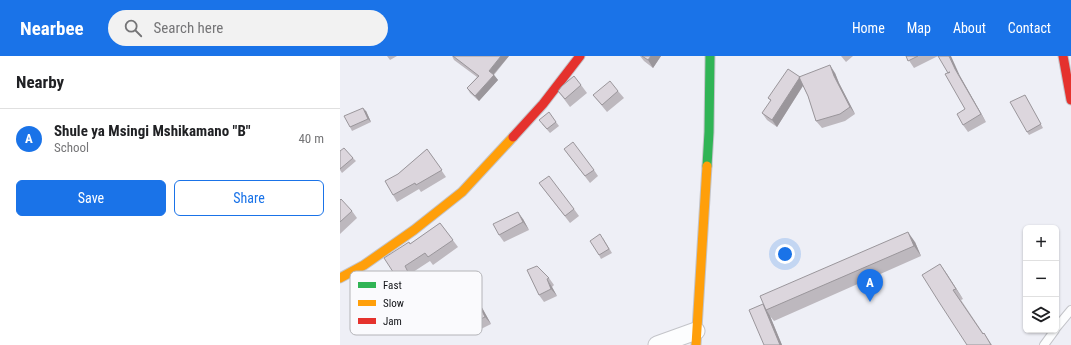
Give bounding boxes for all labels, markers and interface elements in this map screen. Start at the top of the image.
search box [108,10,388,46]
text: Nearbee [20,17,84,40]
icon: search [122,17,144,39]
text: Search here [154,19,223,37]
text: Home [852,20,885,36]
text: Map [907,20,931,36]
text: About [953,20,986,36]
text: Contact [1008,20,1051,36]
text: Nearby [16,72,64,92]
text: Shule ya Msingi Mshikamano "B" [54,122,251,140]
text: A [25,131,33,146]
text: 40 m [298,131,324,146]
text: School [54,140,89,155]
button: Save [16,180,166,216]
button: Share [174,180,324,216]
map controls [1023,225,1059,333]
button: + [1023,225,1059,261]
your location [775,244,795,264]
button: − [1023,261,1059,297]
pin: A [857,269,883,302]
legend [350,271,482,335]
text: Fast [383,279,402,292]
text: Slow [383,297,404,310]
button: layers [1023,297,1059,333]
text: Jam [383,315,402,328]

